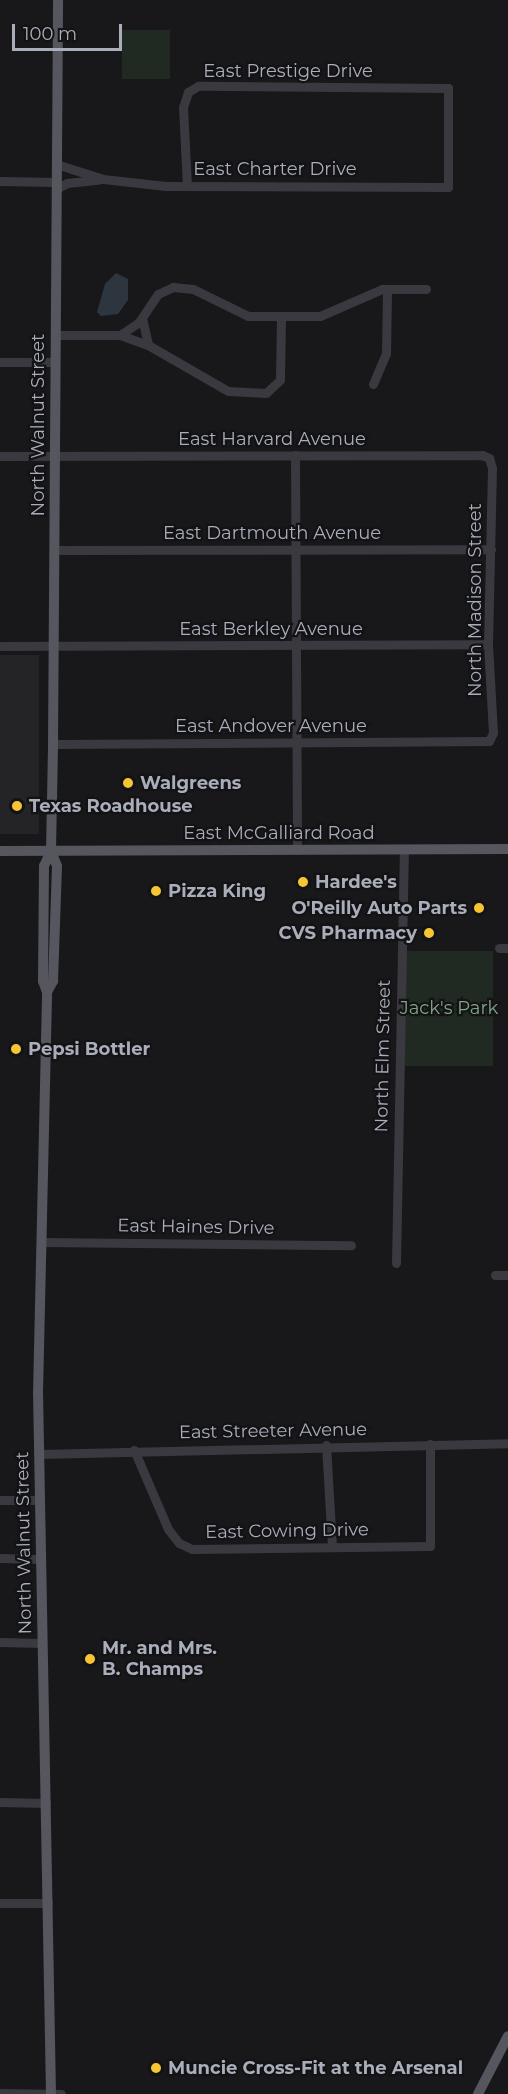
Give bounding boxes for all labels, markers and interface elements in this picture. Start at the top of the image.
scale bar [15,12,124,50]
text: 100 m [23,23,77,45]
street label: East Prestige Drive [203,60,373,82]
street label: East Charter Drive [193,158,357,180]
street label: North Walnut Street [27,334,49,516]
street label: East Harvard Avenue [178,428,366,450]
street label: North Madison Street [464,503,486,697]
street label: East Dartmouth Avenue [163,522,381,544]
street label: East Berkley Avenue [179,618,363,640]
street label: East Andover Avenue [175,715,367,737]
place label: Walgreens [140,772,241,794]
marker: Walgreens [121,776,135,790]
place label: Texas Roadhouse [29,795,193,817]
marker: Texas Roadhouse [10,799,24,813]
street label: East McGalliard Road [183,822,375,844]
place label: Hardee's [315,871,397,893]
marker: Hardee's [296,875,310,889]
place label: Pizza King [168,880,266,902]
marker: Pizza King [149,884,163,898]
place label: O'Reilly Auto Parts [291,897,467,919]
marker: O'Reilly Auto Parts [472,901,486,915]
place label: CVS Pharmacy [278,922,417,944]
marker: CVS Pharmacy [422,926,436,940]
street label: North Elm Street [371,979,395,1133]
park label: Jack's Park [400,997,498,1019]
place label: Pepsi Bottler [28,1038,150,1060]
marker: Pepsi Bottler [9,1042,23,1056]
street label: East Haines Drive [117,1215,275,1239]
street label: East Streeter Avenue [179,1419,367,1443]
street label: North Walnut Street [12,1451,36,1635]
street label: East Cowing Drive [205,1519,369,1543]
place label: Mr. and Mrs. B. Champs [102,1638,217,1680]
marker: Mr. and Mrs. B. Champs [83,1652,97,1666]
place label: Muncie Cross-Fit at the Arsenal [168,2057,463,2079]
marker: Muncie Cross-Fit at the Arsenal [149,2061,163,2075]

